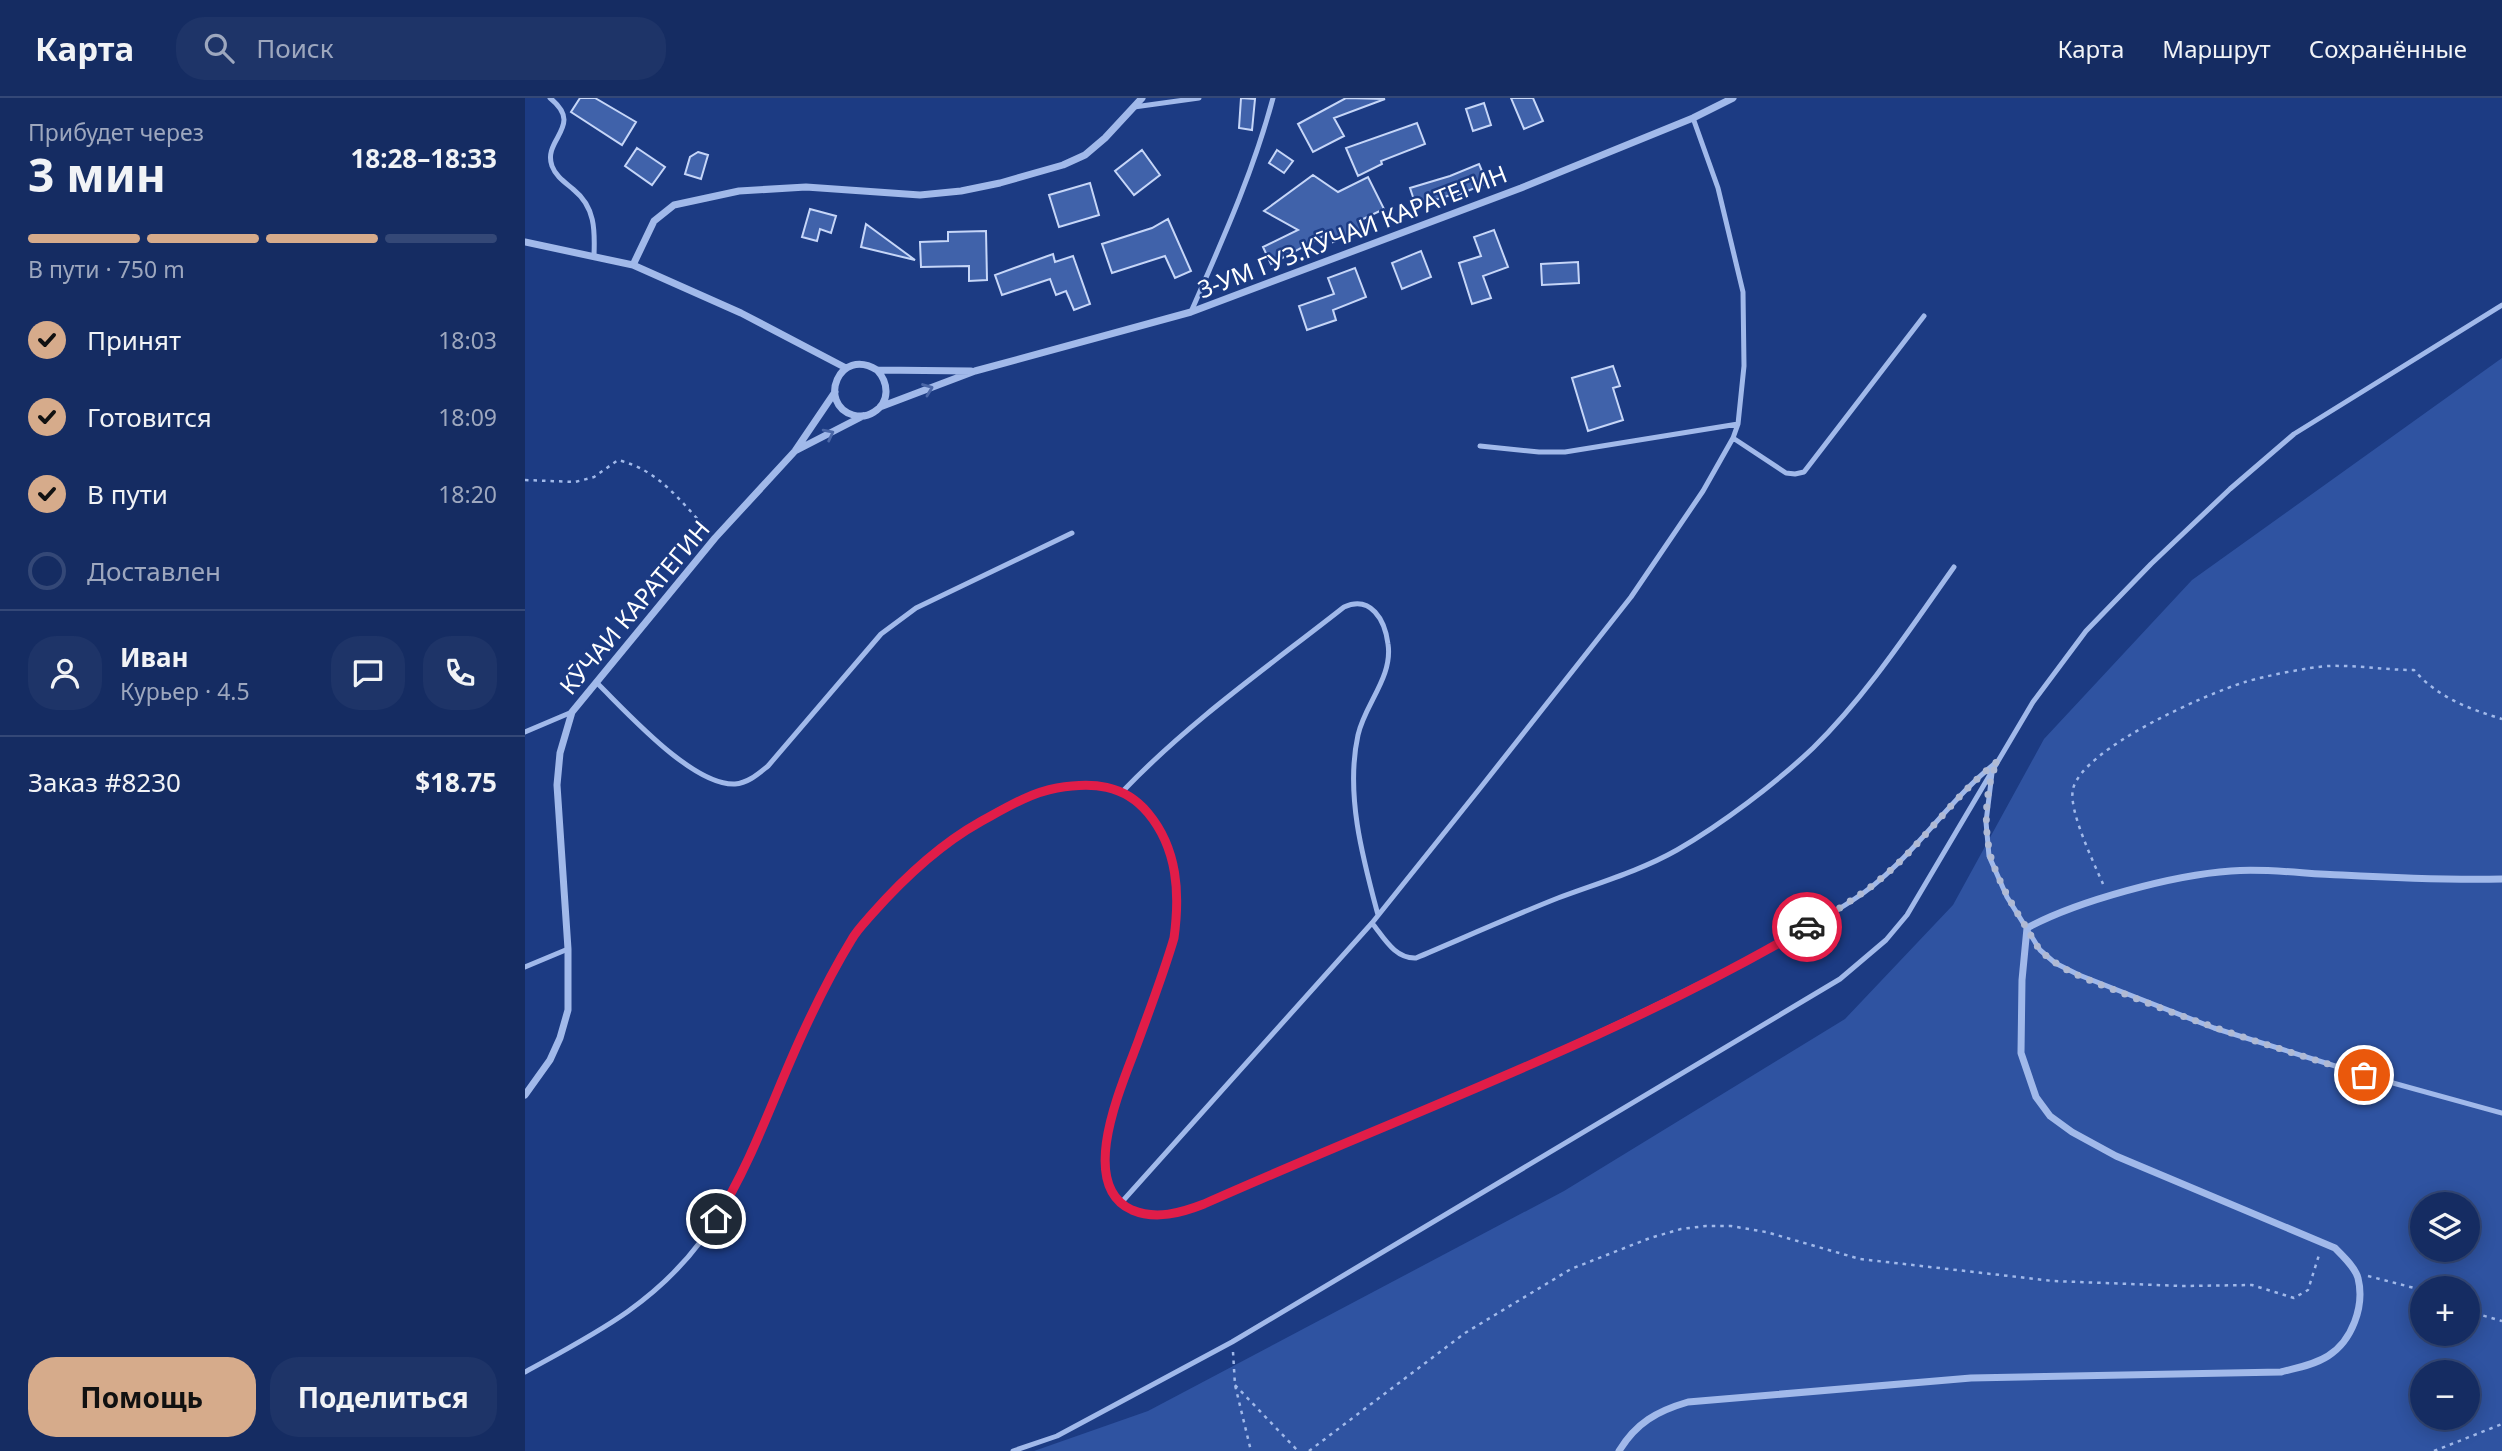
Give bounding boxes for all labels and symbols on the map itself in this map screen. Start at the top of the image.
street label: 3-УМ ГУЗ.КӮЧАИ КАРАТЕГИН [1193,157,1511,305]
one-way arrow [921,383,934,397]
one-way arrow [822,428,834,442]
street label: КӮЧАИ КАРАТЕГИН [551,513,717,701]
courier [1772,892,1842,962]
pin [2334,1045,2394,1105]
pin [686,1189,746,1249]

